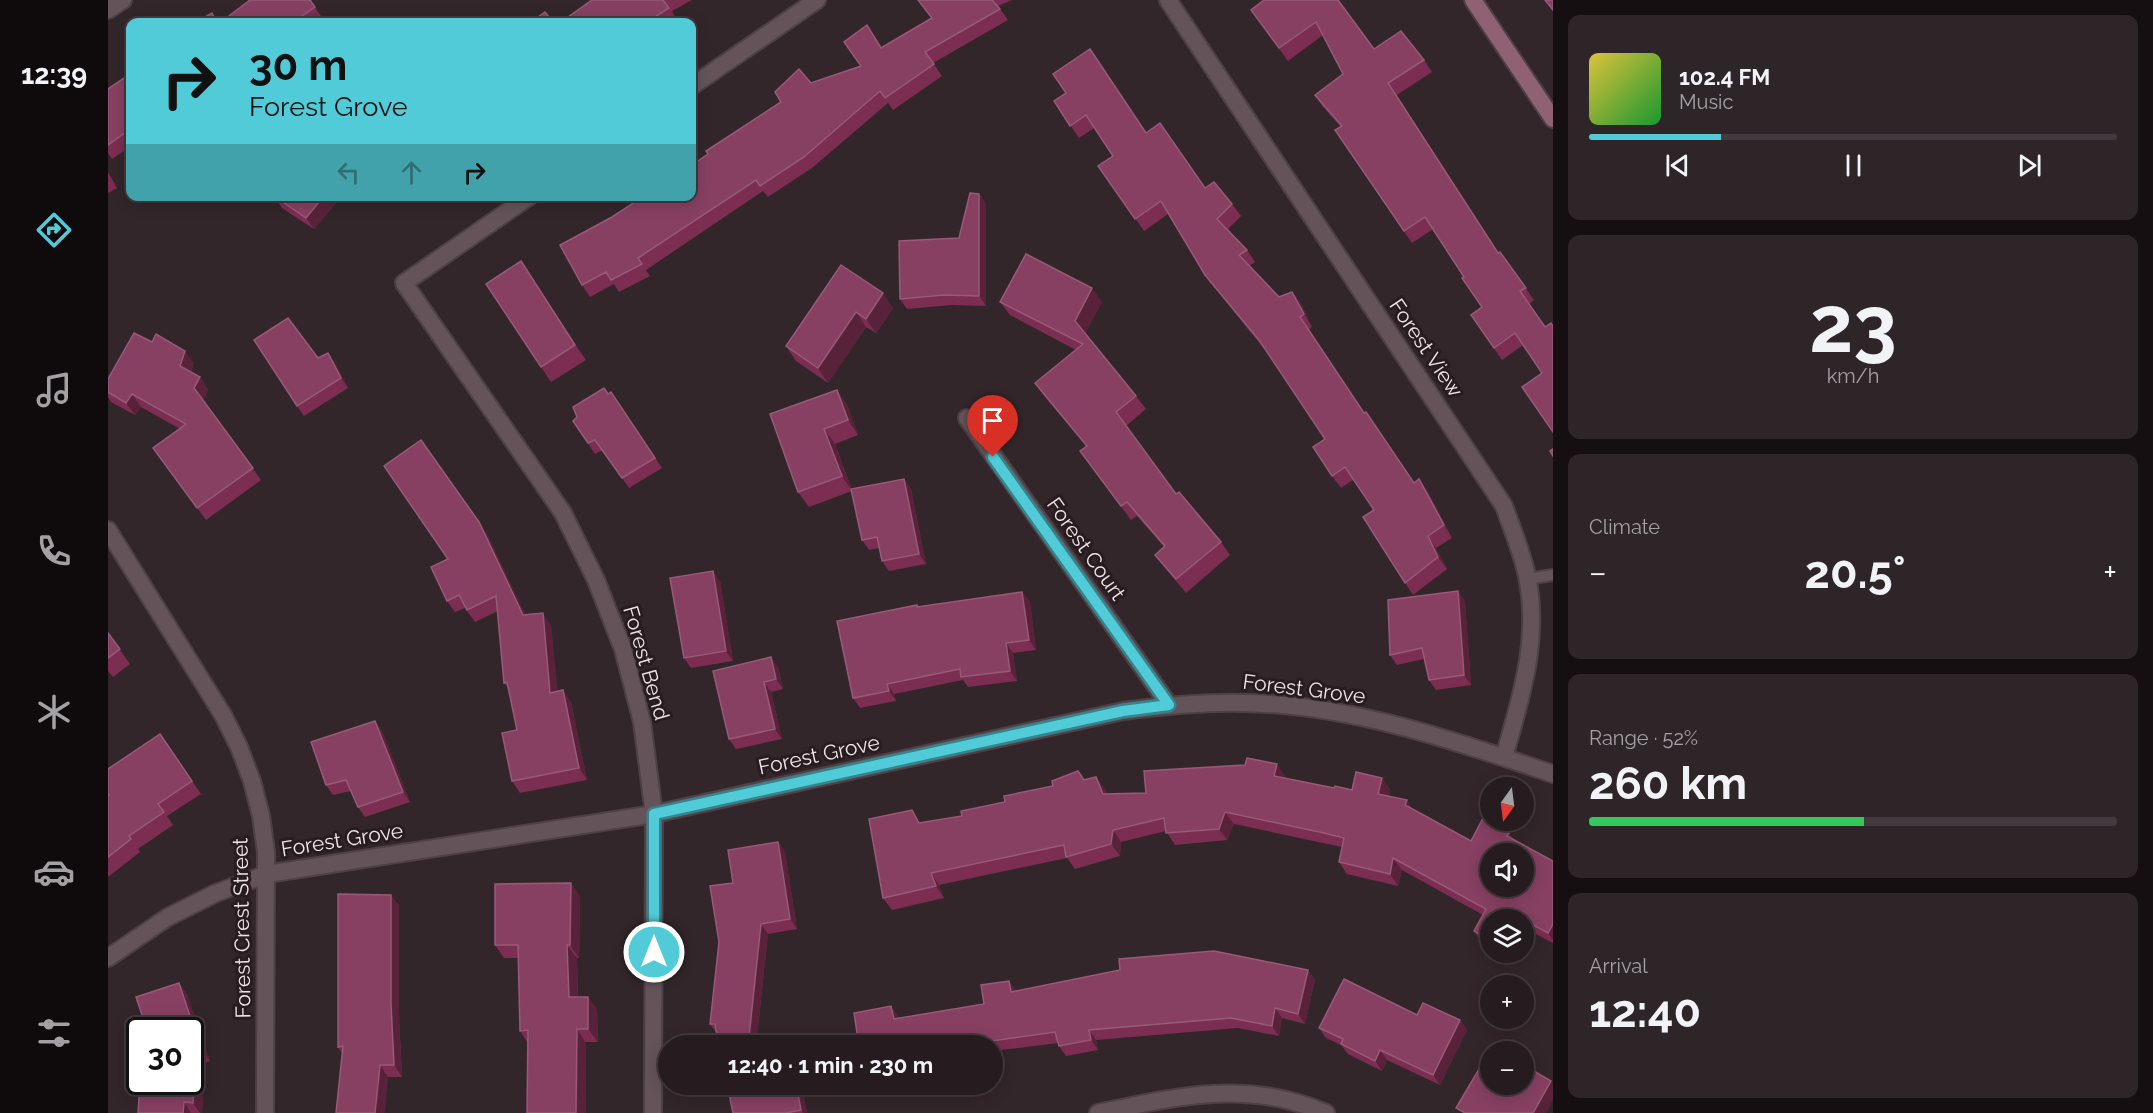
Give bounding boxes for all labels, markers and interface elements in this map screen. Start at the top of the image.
text: 30 m [249,41,347,90]
icon: right [150,42,228,120]
text: 12:39 [21,59,87,90]
text: 102.4 FM [1679,64,1770,90]
text: Music [1679,90,1733,114]
text: Forest Grove [249,91,408,122]
icon: previous [1661,149,1694,182]
icon: pause [1837,149,1870,182]
icon: next [2013,149,2046,182]
icon: left [332,156,365,189]
icon: ahead [395,156,428,189]
icon: right [458,156,491,189]
icon: directions [33,209,75,251]
text: 23 [1809,279,1897,370]
street label: Forest View [1384,294,1468,402]
text: km/h [1827,364,1879,388]
icon: music [33,369,75,411]
pin [967,395,1018,457]
icon: arrive [976,404,1009,437]
street label: Forest Court [1042,492,1131,605]
text: Climate [1589,515,1660,539]
icon: phone [33,530,75,572]
text: 20.5° [1805,546,1905,599]
text: − [1589,553,1607,592]
text: + [2103,553,2117,592]
street label: Forest Bend [618,603,675,723]
street label: Forest Grove [1241,669,1367,708]
icon: climate [33,691,75,733]
text: Range · 52% [1589,726,1698,750]
street label: Forest Grove [756,729,882,780]
text: 260 km [1589,757,1747,810]
north arrow [1480,777,1534,831]
map controls [1480,777,1534,1095]
street label: Forest Grove [279,818,405,862]
street label: Forest Crest Street [227,838,256,1019]
button: sound [1480,843,1534,897]
icon: car [33,851,75,893]
button: layers [1480,909,1534,963]
position arrow [622,920,686,984]
text: Arrival [1589,954,1648,978]
button: + [1480,975,1534,1029]
text: 12:40 [1589,985,1701,1038]
icon: filters [33,1012,75,1054]
speed limit sign: 30 [126,1017,204,1095]
button: − [1480,1041,1534,1095]
text: 12:40 · 1 min · 230 m [728,1052,933,1078]

